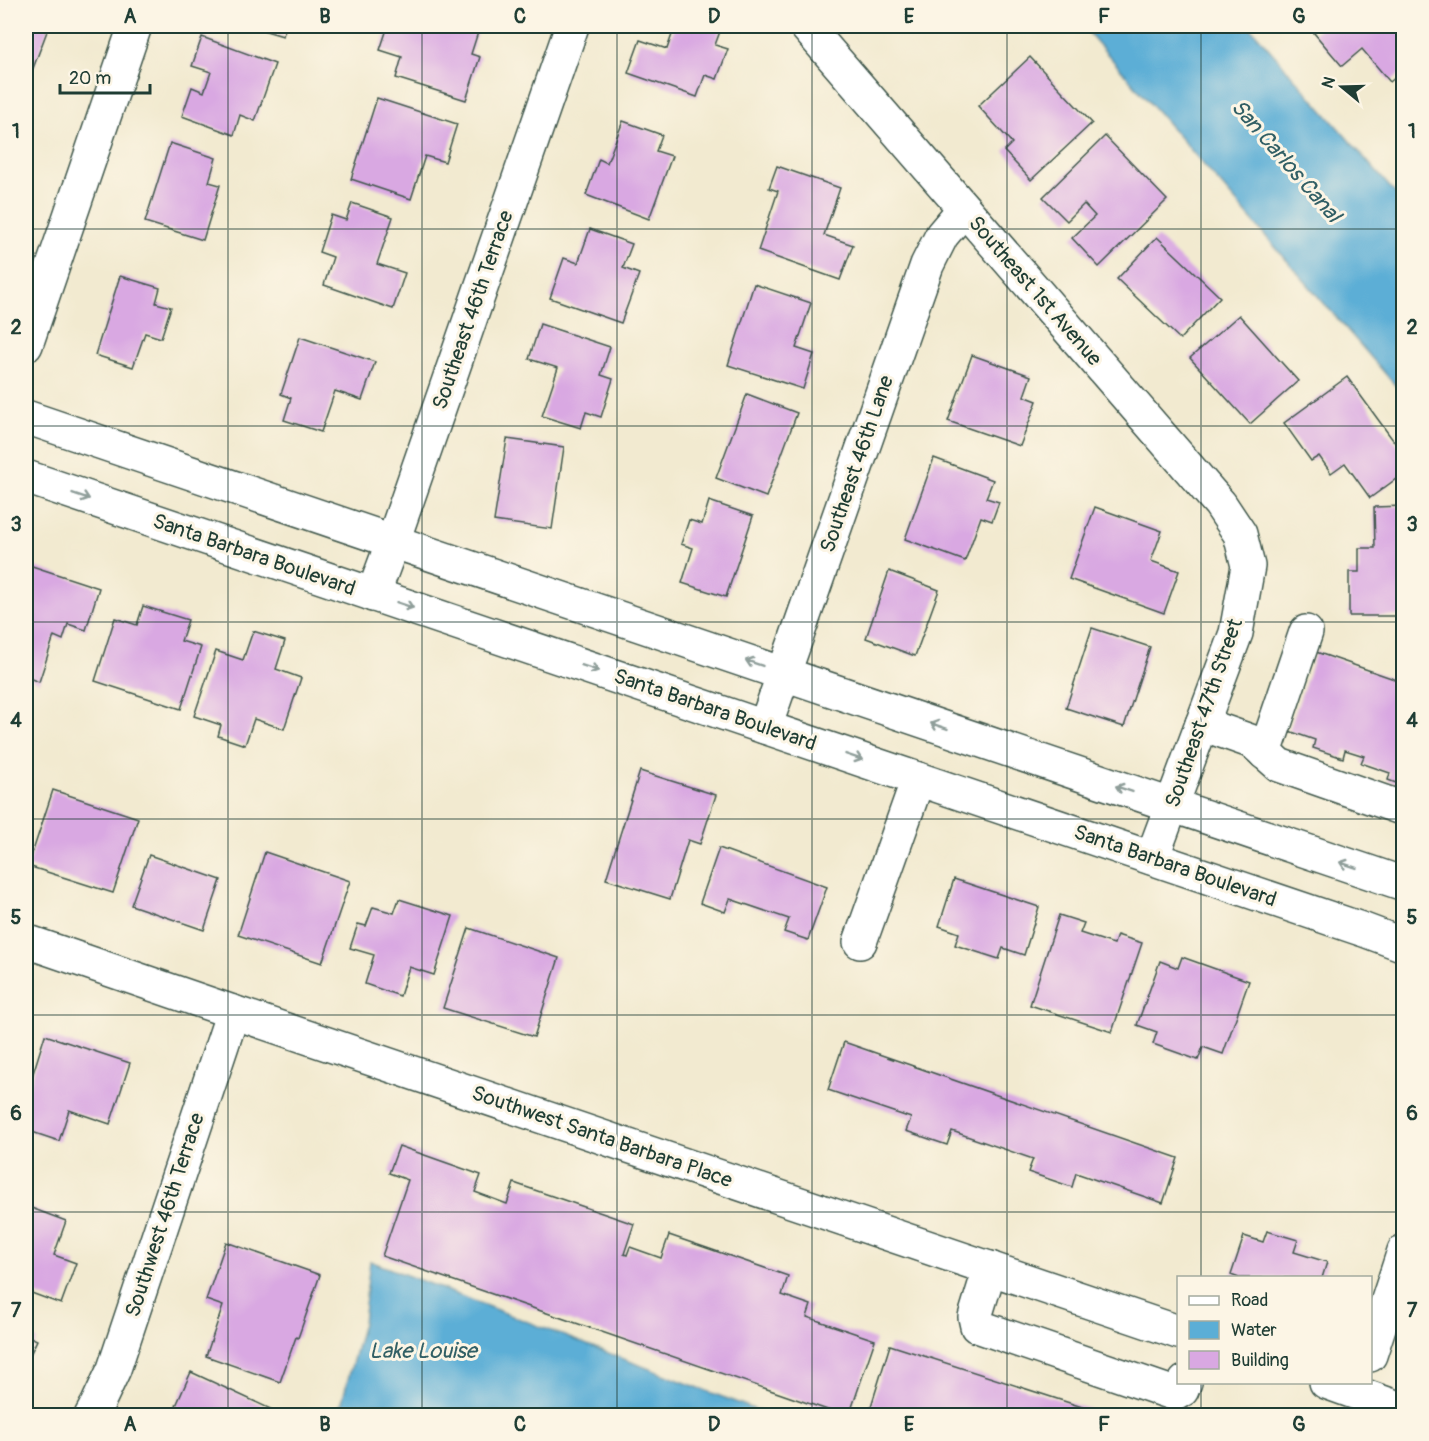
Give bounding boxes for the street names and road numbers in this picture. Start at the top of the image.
street label: Southeast 46th Terrace [426,206,520,413]
street label: Southeast 1st Avenue [962,210,1108,372]
street label: Southeast 46th Lane [814,371,900,556]
street label: Santa Barbara Boulevard [149,508,359,602]
street label: Southeast 47th Street [1159,614,1249,811]
street label: Santa Barbara Boulevard [610,663,820,757]
street label: Santa Barbara Boulevard [1070,819,1280,913]
street label: Southwest Santa Barbara Place [468,1080,736,1195]
street label: Southwest 46th Terrace [119,1109,211,1321]

